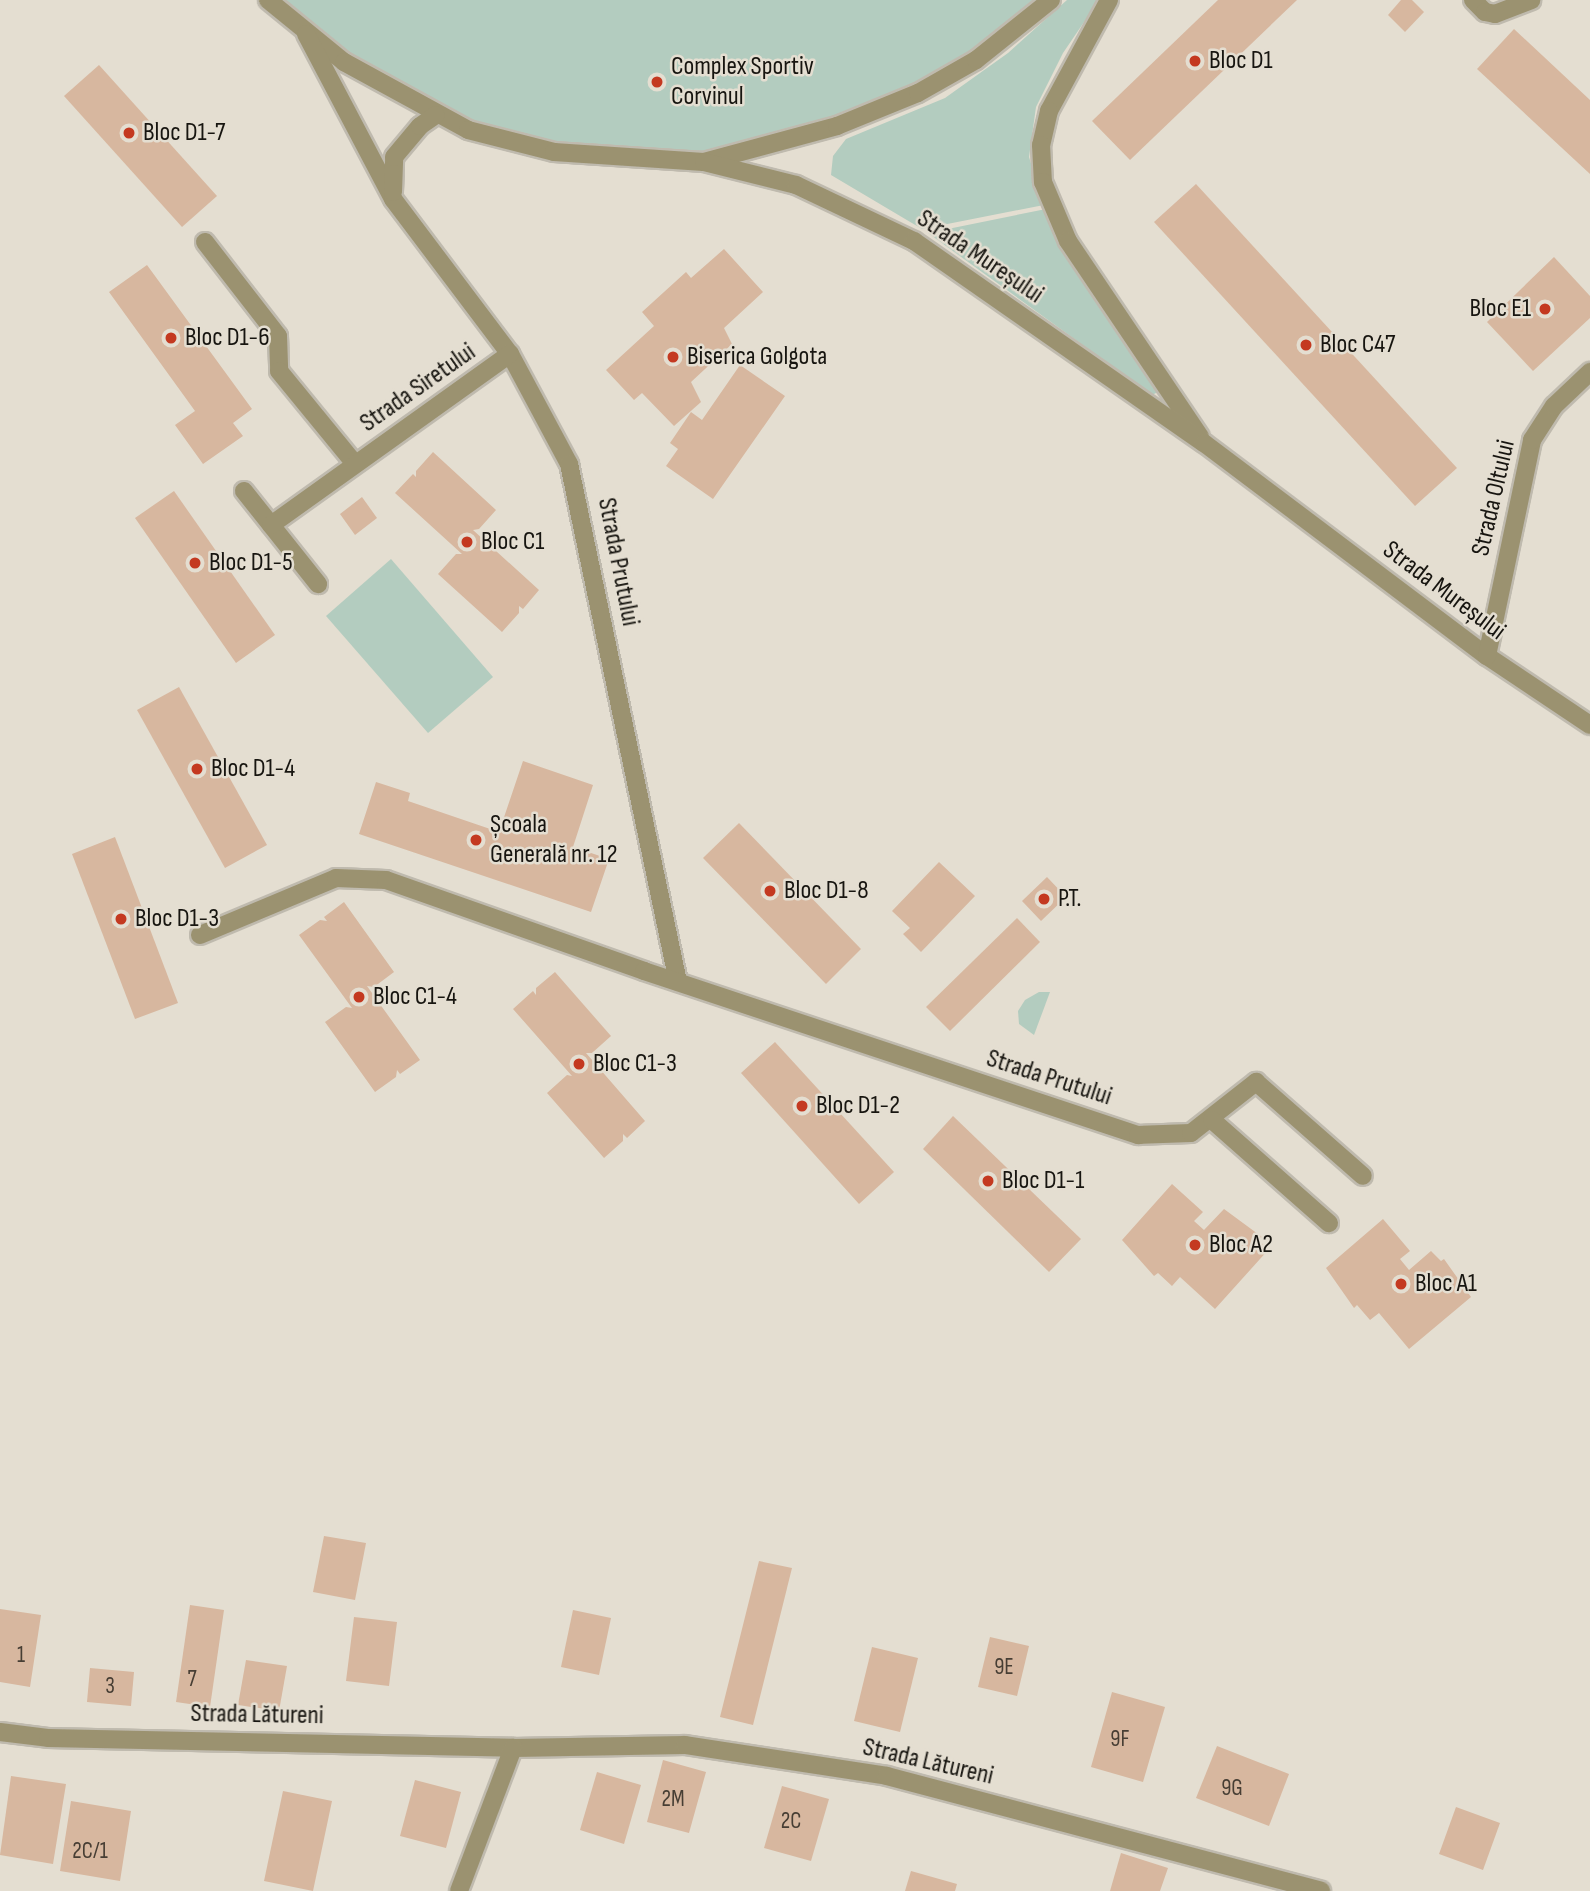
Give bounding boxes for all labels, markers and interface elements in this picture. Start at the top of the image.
place label: Bloc D1 [1209,45,1273,77]
place label: Complex Sportiv Corvinul [671,51,814,112]
marker: Bloc D1 [1187,53,1203,69]
marker: Complex Sportiv Corvinul [649,74,665,90]
place label: Bloc D1-7 [143,117,225,149]
marker: Bloc D1-7 [121,125,137,141]
street label: Strada Mureșului [911,203,1049,311]
place label: Bloc E1 [1469,293,1531,325]
marker: Bloc E1 [1537,301,1553,317]
place label: Bloc D1-6 [185,322,270,354]
place label: Bloc C47 [1320,329,1395,361]
marker: Bloc D1-6 [163,330,179,346]
street label: Strada Siretului [354,337,482,439]
marker: Bloc C47 [1298,337,1314,353]
place label: Biserica Golgota [687,341,827,373]
marker: Biserica Golgota [665,349,681,365]
street label: Strada Oltului [1466,437,1522,559]
street label: Strada Prutului [590,495,646,629]
place label: Bloc C1 [481,526,544,558]
marker: Bloc C1 [459,534,475,550]
street label: Strada Mureșului [1376,535,1512,647]
place label: Bloc D1-5 [209,547,293,579]
marker: Bloc D1-5 [187,555,203,571]
place label: Bloc D1-4 [211,753,295,785]
marker: Bloc D1-4 [189,761,205,777]
place label: Școala Generală nr. 12 [490,809,617,870]
marker: Școala Generală nr. 12 [468,832,484,848]
place label: Bloc D1-8 [784,875,869,907]
marker: Bloc D1-8 [762,883,778,899]
place label: P.T. [1058,883,1082,915]
marker: P.T. [1036,891,1052,907]
place label: Bloc D1-3 [135,903,219,935]
marker: Bloc D1-3 [113,911,129,927]
place label: Bloc C1-4 [373,981,457,1013]
marker: Bloc C1-4 [351,989,367,1005]
street label: Strada Prutului [982,1043,1116,1113]
place label: Bloc C1-3 [593,1048,677,1080]
marker: Bloc C1-3 [571,1056,587,1072]
place label: Bloc D1-2 [816,1090,900,1122]
marker: Bloc D1-2 [794,1098,810,1114]
place label: Bloc D1-1 [1002,1165,1084,1197]
marker: Bloc D1-1 [980,1173,996,1189]
place label: Bloc A2 [1209,1229,1273,1261]
marker: Bloc A2 [1187,1237,1203,1253]
place label: Bloc A1 [1415,1268,1477,1300]
marker: Bloc A1 [1393,1276,1409,1292]
house number: 1 [17,1641,25,1669]
house number: 9E [994,1653,1014,1681]
house number: 7 [187,1665,197,1693]
house number: 3 [105,1672,115,1700]
street label: Strada Lătureni [190,1698,324,1732]
house number: 9F [1110,1725,1130,1753]
street label: Strada Lătureni [860,1732,996,1792]
house number: 9G [1221,1774,1243,1802]
house number: 2M [661,1785,685,1813]
house number: 2C [781,1807,801,1835]
house number: 2C/1 [72,1837,108,1865]

